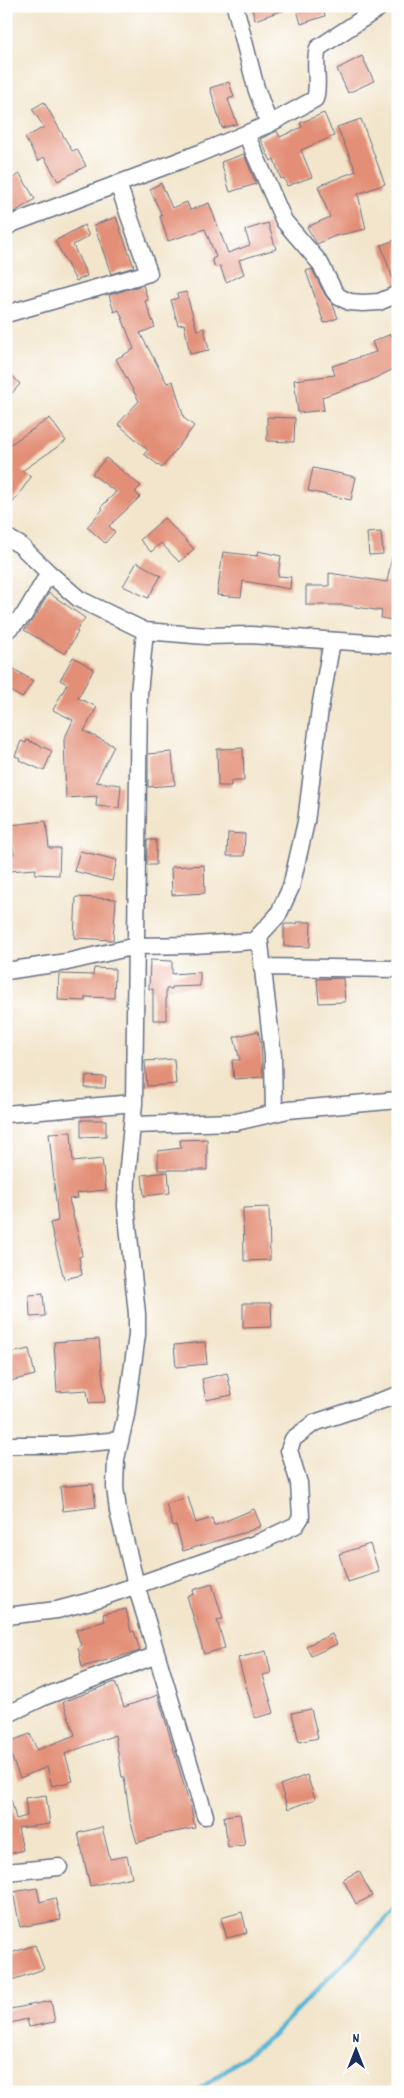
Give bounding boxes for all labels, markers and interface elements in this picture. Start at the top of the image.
north arrow [332,2026,382,2076]
text: N [353,2029,360,2049]

